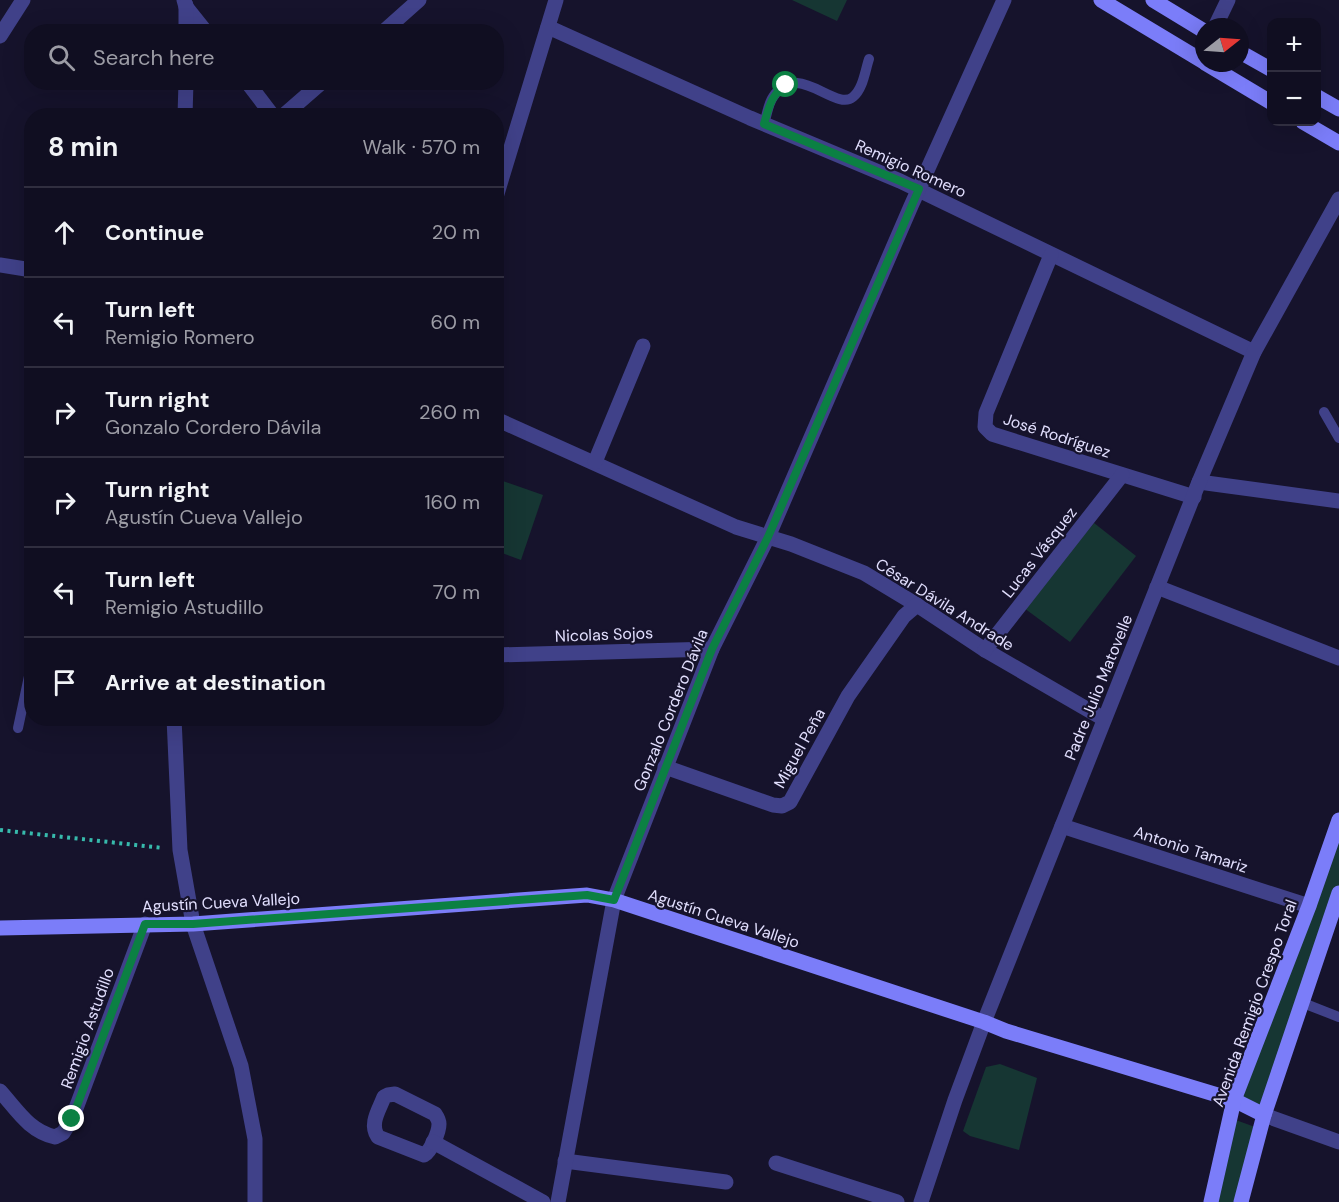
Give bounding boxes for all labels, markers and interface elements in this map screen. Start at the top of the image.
north arrow [1195,18,1249,72]
map controls [1267,18,1321,126]
button: + [1267,18,1321,72]
search box [24,24,504,90]
icon: search [45,41,78,74]
text: Search here [93,43,214,72]
route start [772,71,798,97]
button: − [1267,72,1321,126]
text: 8 min [48,130,118,164]
text: Walk · 570 m [363,134,480,160]
street label: Remigio Romero [852,135,970,202]
icon: ahead [48,216,81,249]
text: Continue [105,218,204,247]
text: 20 m [432,219,480,245]
text: Turn left [105,295,195,324]
icon: left [48,306,81,339]
text: 60 m [431,309,480,335]
text: Remigio Romero [105,324,255,350]
text: Turn right [105,385,210,414]
icon: right [48,396,81,429]
text: 260 m [419,399,480,425]
street label: José Rodríguez [1001,408,1113,463]
text: Gonzalo Cordero Dávila [105,414,321,440]
text: Turn right [105,475,210,504]
icon: right [48,486,81,519]
text: 160 m [424,489,480,515]
street label: Lucas Vásquez [997,503,1082,602]
text: Agustín Cueva Vallejo [105,504,303,530]
street label: César Dávila Andrade [872,553,1018,656]
text: Turn left [105,565,195,594]
icon: left [48,576,81,609]
text: 70 m [433,579,480,605]
text: Remigio Astudillo [105,594,264,620]
street label: Padre Julio Matovelle [1060,611,1137,763]
street label: Nicolas Sojos [555,622,653,647]
street label: Gonzalo Cordero Dávila [628,626,713,794]
icon: arrive [48,666,81,699]
text: Arrive at destination [105,668,326,697]
street label: Miguel Peña [769,705,830,792]
street label: Antonio Tamariz [1131,821,1251,878]
street label: Agustín Cueva Vallejo [645,884,802,953]
street label: Agustín Cueva Vallejo [141,888,301,917]
street label: Avenida Remigio Crespo Toral [1207,897,1302,1110]
street label: Remigio Astudillo [56,965,119,1091]
route end [58,1105,84,1131]

